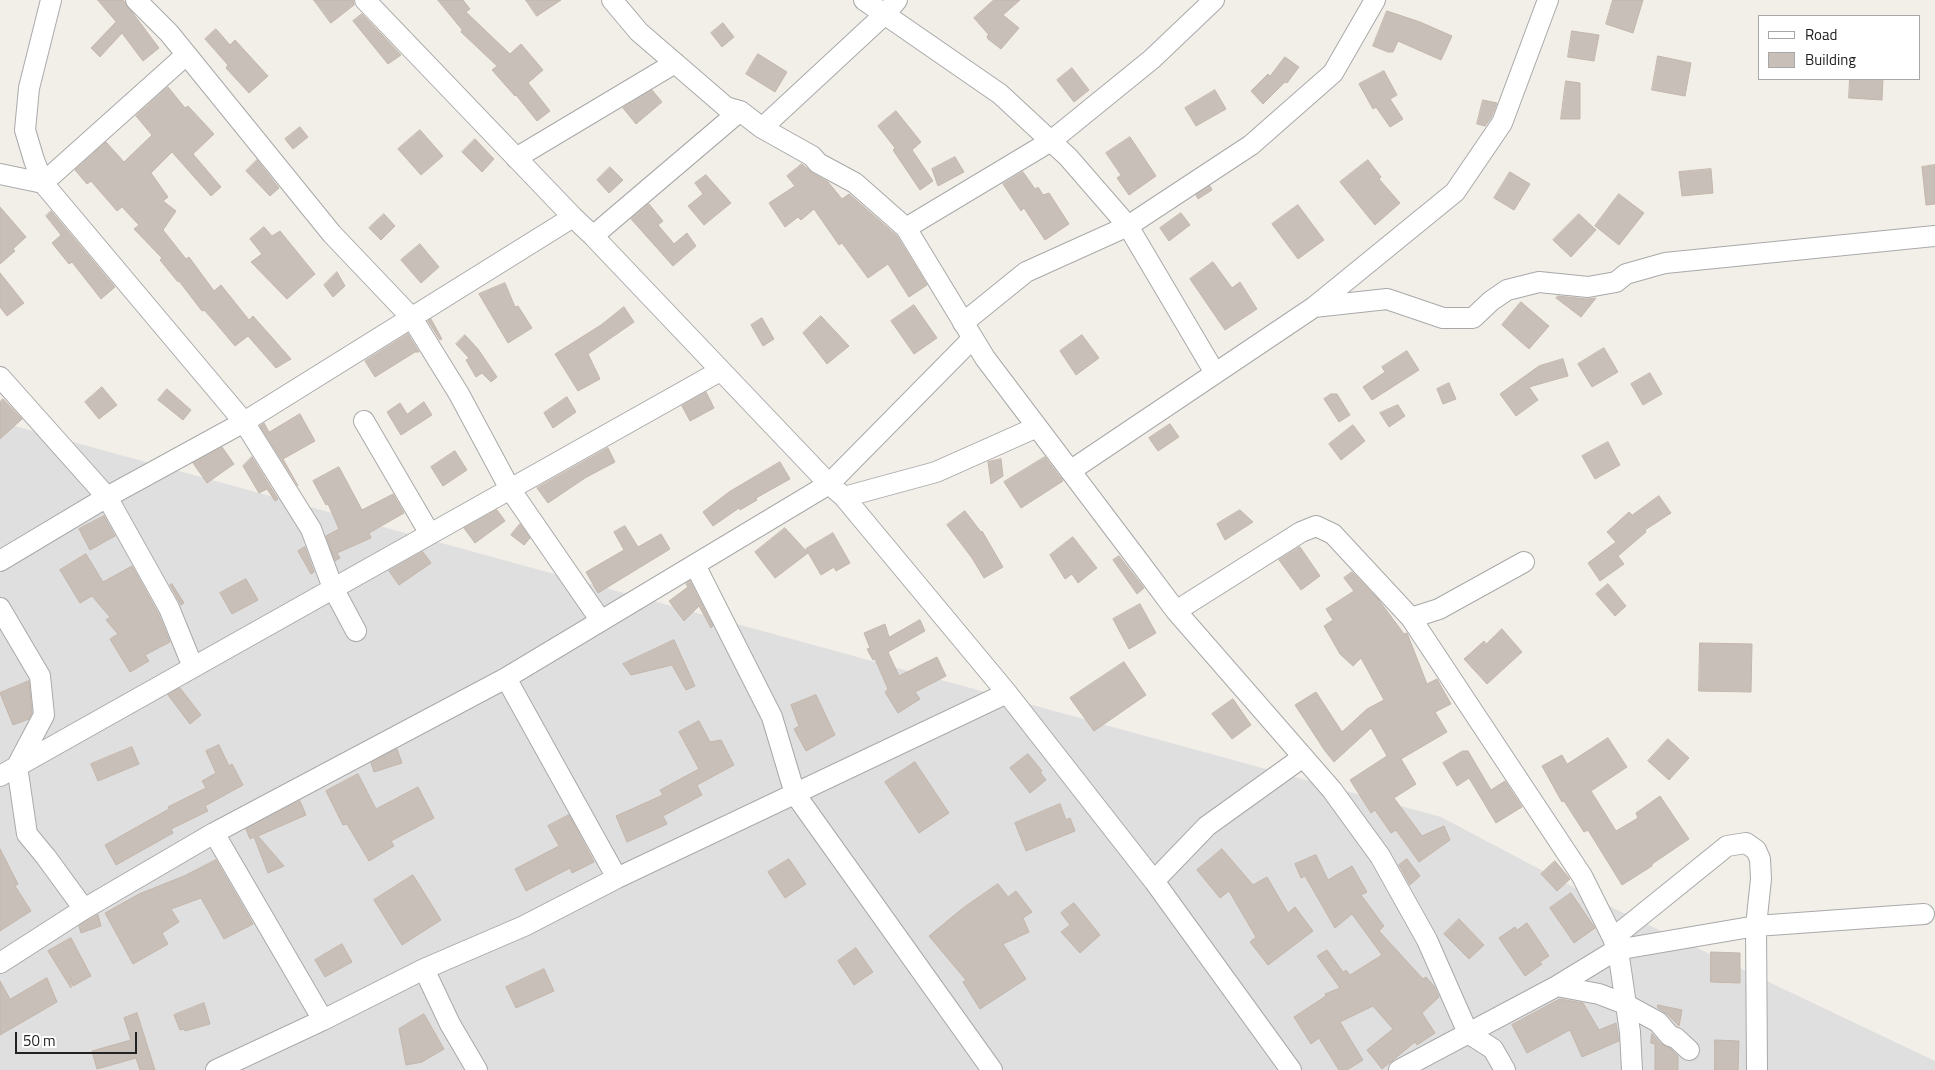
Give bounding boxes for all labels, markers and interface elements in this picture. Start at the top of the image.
legend [1758,15,1920,80]
text: Road [1805,23,1837,46]
text: Building [1805,48,1856,71]
scale bar [18,1022,140,1054]
text: 50 m [23,1029,56,1052]

